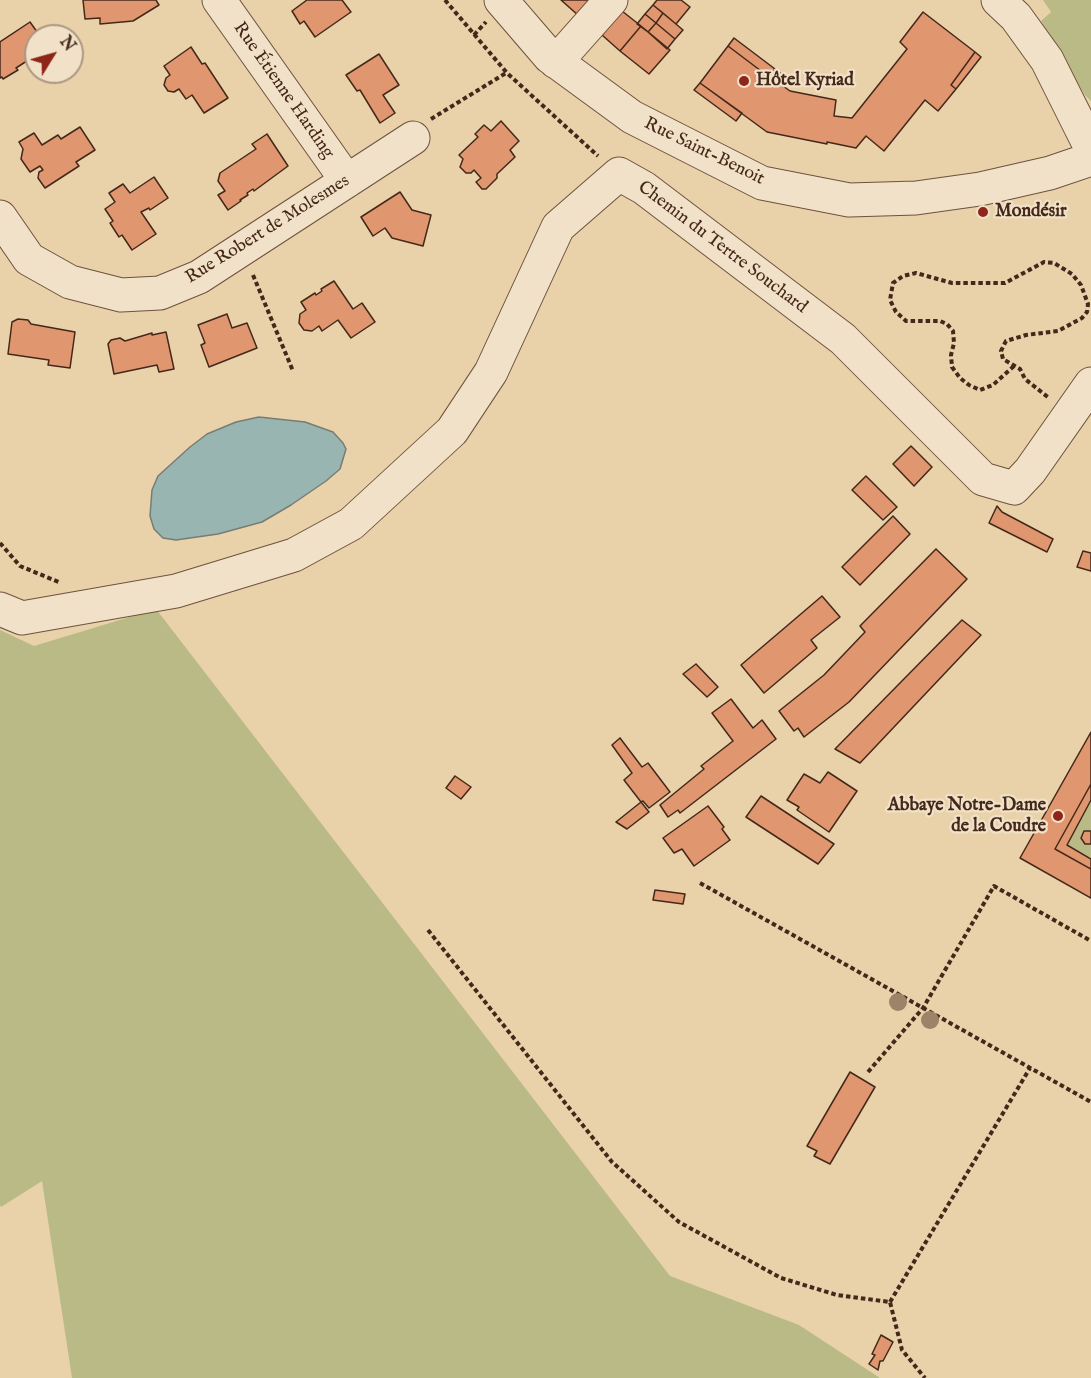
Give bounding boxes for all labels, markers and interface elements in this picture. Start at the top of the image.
street label: Rue Étienne Harding [228,19,338,163]
north arrow [24,24,84,84]
text: N [55,33,79,56]
place label: Hôtel Kyriad [756,70,854,92]
marker: Hôtel Kyriad [737,74,751,88]
street label: Rue Saint-Benoit [640,114,768,190]
street label: Rue Robert de Molesmes [182,171,354,289]
street label: Chemin du Tertre Souchard [633,177,811,319]
place label: Mondésir [995,201,1067,223]
marker: Mondésir [976,205,990,219]
place label: Abbaye Notre-Dame de la Coudre [888,795,1046,838]
marker: Abbaye Notre-Dame de la Coudre [1051,809,1065,823]

